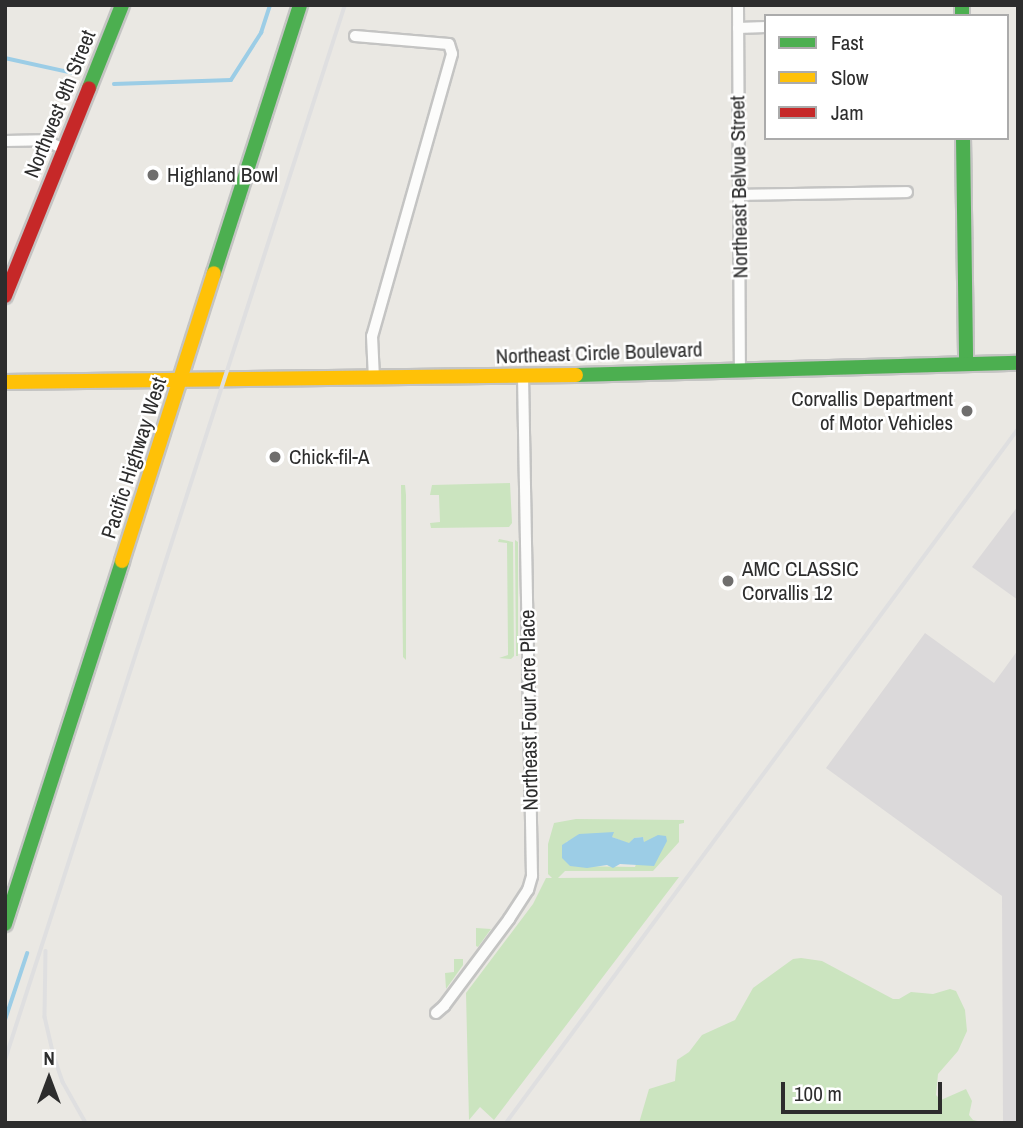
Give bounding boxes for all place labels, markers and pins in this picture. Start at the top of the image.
place label: Highland Bowl [167,162,278,188]
marker: Highland Bowl [145,167,161,183]
place label: Corvallis Department of Motor Vehicles [791,386,953,436]
marker: Corvallis Department of Motor Vehicles [959,403,975,419]
place label: Chick-fil-A [289,444,369,470]
marker: Chick-fil-A [267,449,283,465]
place label: AMC CLASSIC Corvallis 12 [742,556,859,606]
marker: AMC CLASSIC Corvallis 12 [720,573,736,589]

